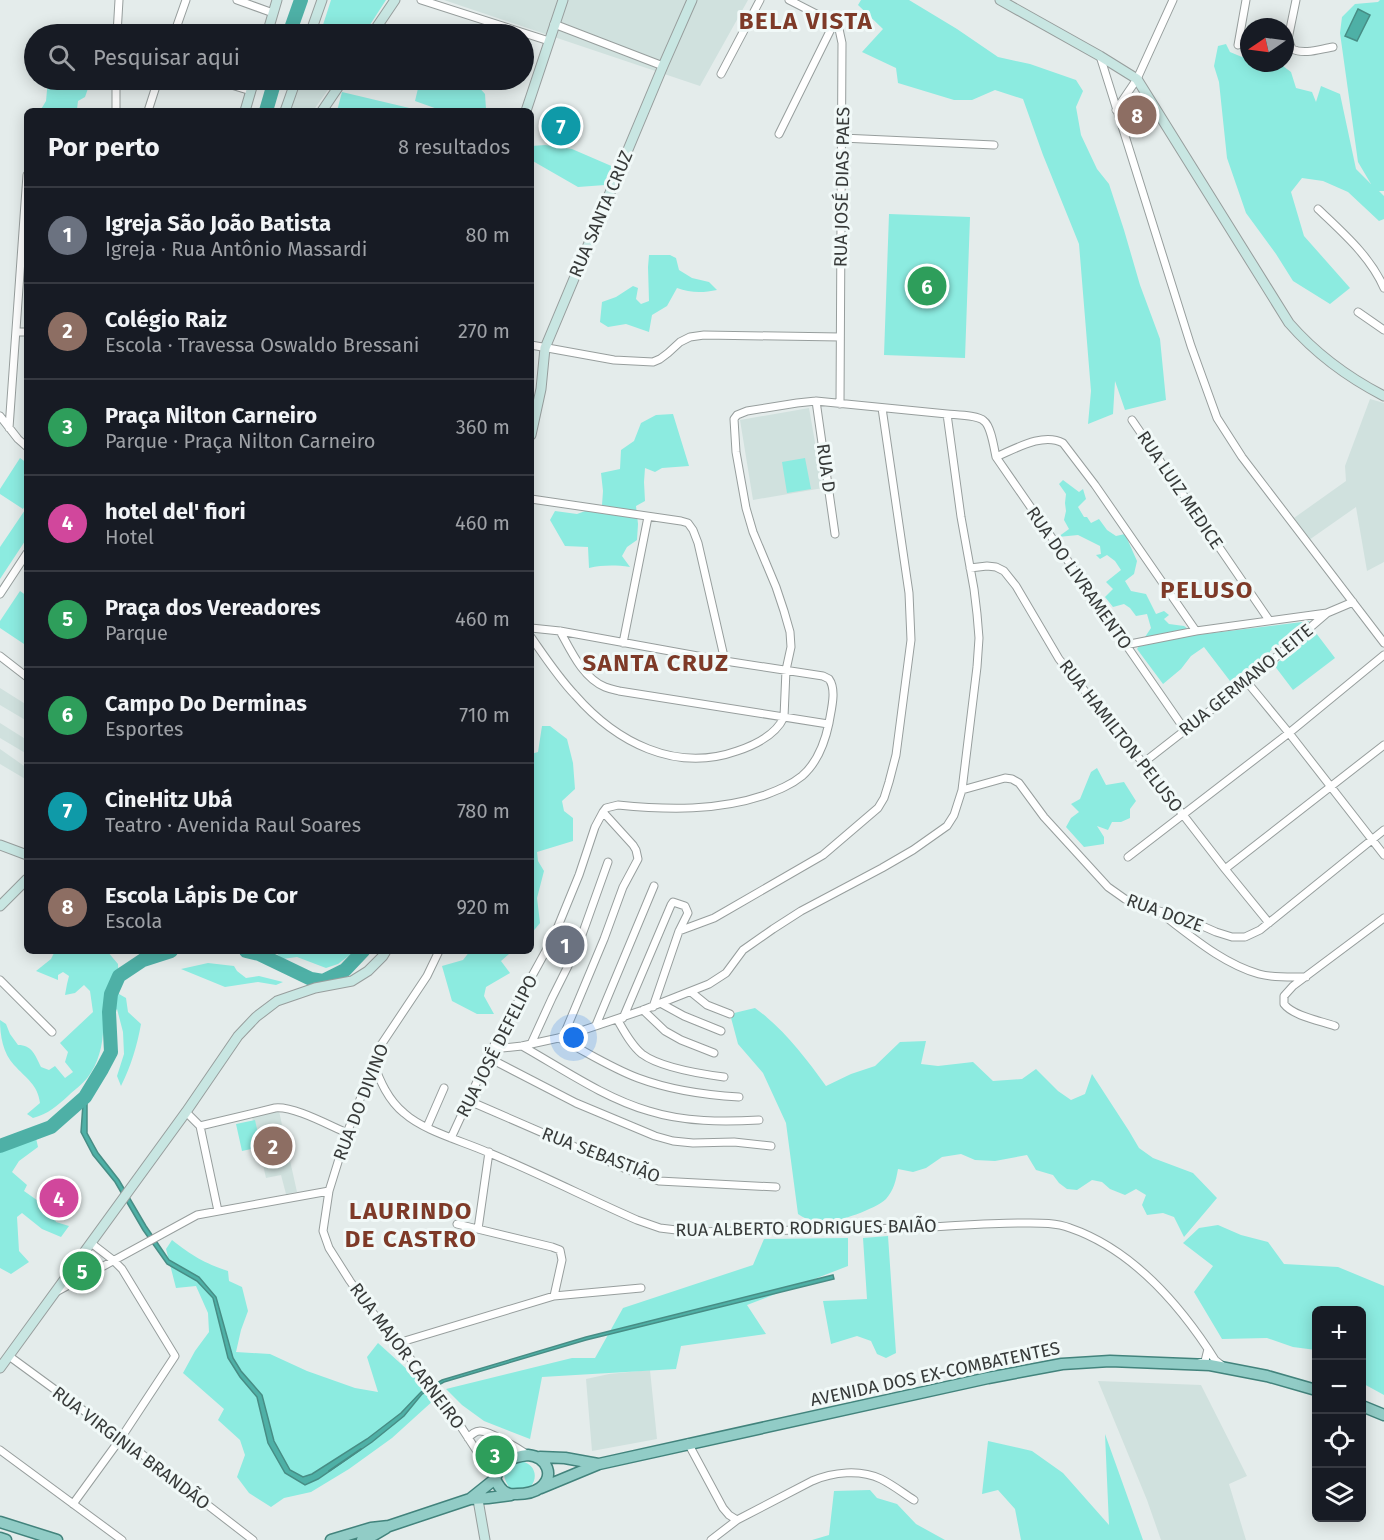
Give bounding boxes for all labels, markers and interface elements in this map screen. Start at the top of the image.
district label: BELA VISTA [739,7,873,35]
north arrow [1240,18,1294,72]
search box [24,24,534,90]
icon: search [45,41,78,74]
text: Pesquisar aqui [93,44,240,71]
pin: 8 [1118,92,1156,138]
pin: 7 [542,104,580,148]
street label: RUA JOSÉ DIAS PAES [829,106,854,267]
text: Por perto [48,132,160,163]
text: 8 resultados [398,135,510,159]
street label: RUA SANTA CRUZ [564,147,638,281]
text: Igreja São João Batista [105,210,331,237]
text: 1 [63,223,72,247]
text: 80 m [465,223,510,247]
text: Igreja · Rua Antônio Massardi [105,237,367,261]
pin: 6 [908,264,946,308]
text: Colégio Raiz [105,306,227,333]
text: 2 [62,319,73,343]
text: 270 m [458,319,510,343]
text: Escola · Travessa Oswaldo Bressani [105,333,420,357]
text: Praça Nilton Carneiro [105,402,317,429]
text: 3 [62,415,73,439]
text: 360 m [456,415,510,439]
street label: RUA LUIZ MEDICE [1132,427,1228,553]
text: Parque · Praça Nilton Carneiro [105,429,376,453]
street label: RUA D [812,442,840,494]
text: hotel del' fiori [105,498,246,525]
street label: RUA DO LIVRAMENTO [1022,502,1136,654]
text: 4 [62,511,73,535]
text: 460 m [455,511,510,535]
text: Hotel [105,525,154,549]
district label: PELUSO [1160,576,1254,604]
text: Praça dos Vereadores [105,594,321,621]
text: 5 [62,607,73,631]
text: 460 m [455,607,510,631]
street label: RUA GERMANO LEITE [1175,619,1317,741]
text: Parque [105,621,168,645]
district label: SANTA CRUZ [582,649,730,677]
street label: RUA HAMILTON PELUSO [1055,655,1187,817]
text: Campo Do Derminas [105,690,307,717]
text: 6 [62,703,73,727]
text: 710 m [459,703,510,727]
text: Esportes [105,717,183,741]
text: CineHitz Ubá [105,786,233,813]
text: 7 [63,799,72,823]
text: 780 m [457,799,510,823]
text: Teatro · Avenida Raul Soares [105,813,361,837]
text: Escola Lápis De Cor [105,882,298,909]
street label: RUA DOZE [1124,889,1206,937]
text: 8 [62,895,73,919]
text: 920 m [456,895,510,919]
text: Escola [105,909,162,933]
pin: 1 [546,922,584,968]
street label: RUA JOSÉ DEFELIPO [451,971,542,1121]
your location [559,1023,588,1052]
street label: RUA DO DIVINO [329,1040,393,1164]
street label: RUA SEBASTIÃO [539,1121,664,1188]
pin: 2 [254,1124,292,1168]
pin: 4 [40,1176,78,1220]
district label: LAURINDO DE CASTRO [345,1197,477,1253]
street label: RUA ALBERTO RODRIGUES BAIÃO [675,1214,937,1241]
pin: 5 [62,1248,101,1294]
street label: RUA MAJOR CARNEIRO [345,1279,469,1433]
map controls [1312,1306,1366,1522]
button: + [1312,1306,1366,1360]
street label: AVENIDA DOS EX-COMBATENTES [808,1337,1062,1411]
button: − [1312,1360,1366,1414]
street label: RUA VIRGINIA BRANDÃO [48,1381,215,1514]
button: locate [1312,1414,1366,1468]
pin: 3 [476,1432,514,1478]
button: layers [1312,1468,1366,1522]

